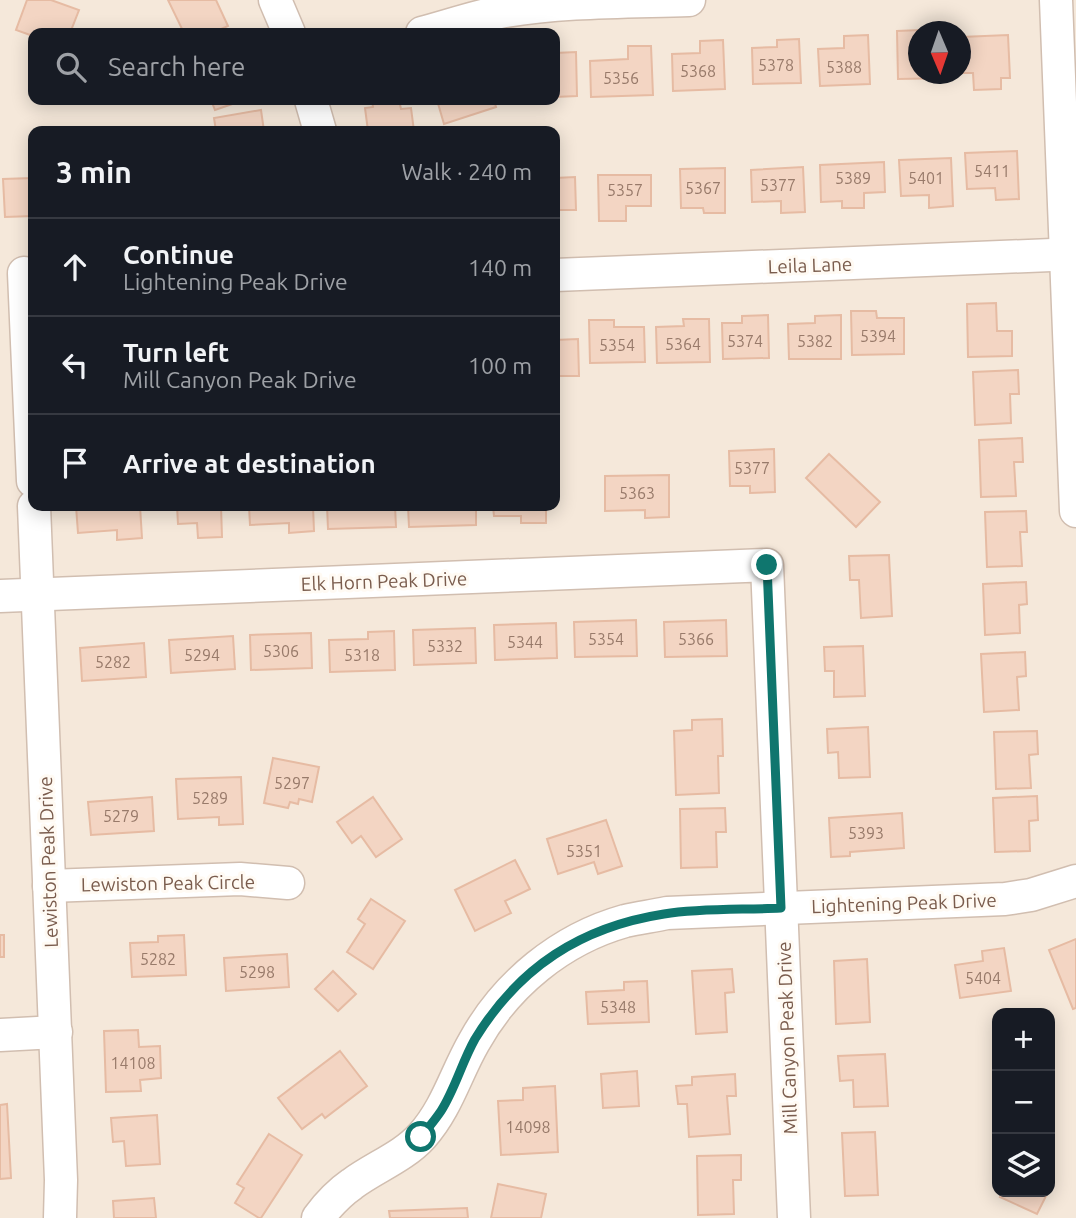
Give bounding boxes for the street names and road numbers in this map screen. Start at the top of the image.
street label: Leila Lane [767,253,853,277]
street label: Elk Horn Peak Drive [300,567,468,595]
street label: Lewiston Peak Drive [34,776,62,948]
street label: Lewiston Peak Circle [81,870,255,896]
street label: Lightening Peak Drive [811,889,997,917]
street label: Mill Canyon Peak Drive [773,941,801,1135]

